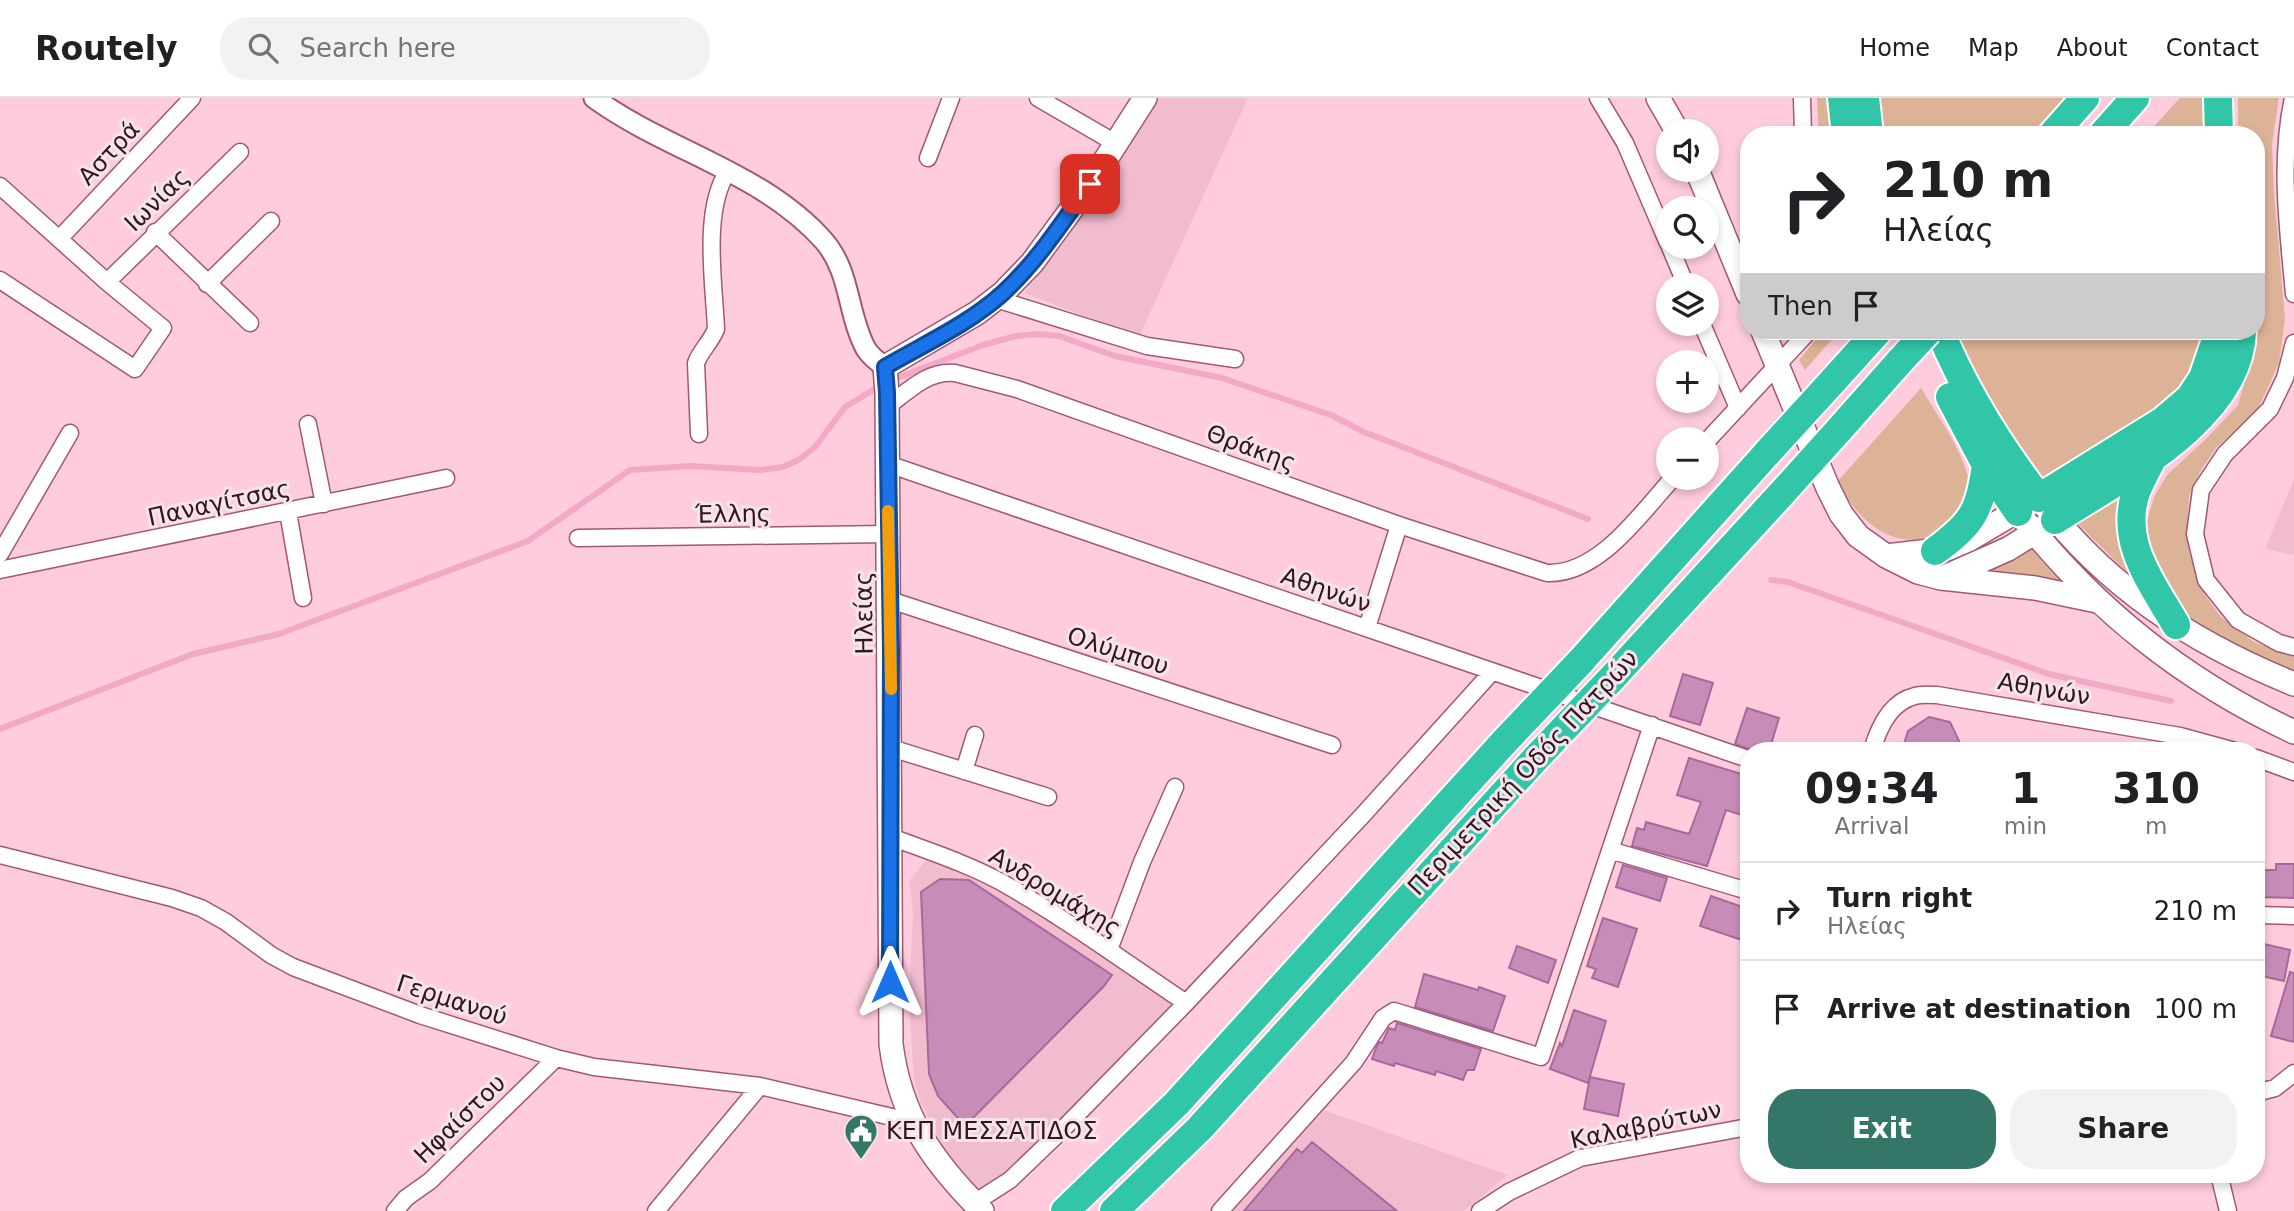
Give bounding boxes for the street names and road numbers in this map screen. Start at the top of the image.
street label: Αστρά [72,115,146,191]
street label: Ιωνίας [119,163,195,237]
street label: Θράκης [1202,419,1300,477]
street label: Παναγίτσας [145,474,293,532]
street label: Έλλης [694,499,771,529]
street label: Αθηνών [1277,562,1375,618]
street label: Ηλείας [849,571,879,655]
street label: Ολύμπου [1064,621,1172,681]
street label: Περιμετρική Οδός Πατρών [1402,645,1644,901]
street label: Αθηνών [1996,667,2092,711]
street label: Ανδρομάχης [984,842,1126,942]
street label: Γερμανού [393,969,511,1031]
street label: Ηφαίστου [409,1069,511,1169]
street label: Καλαβρύτων [1568,1095,1724,1155]

